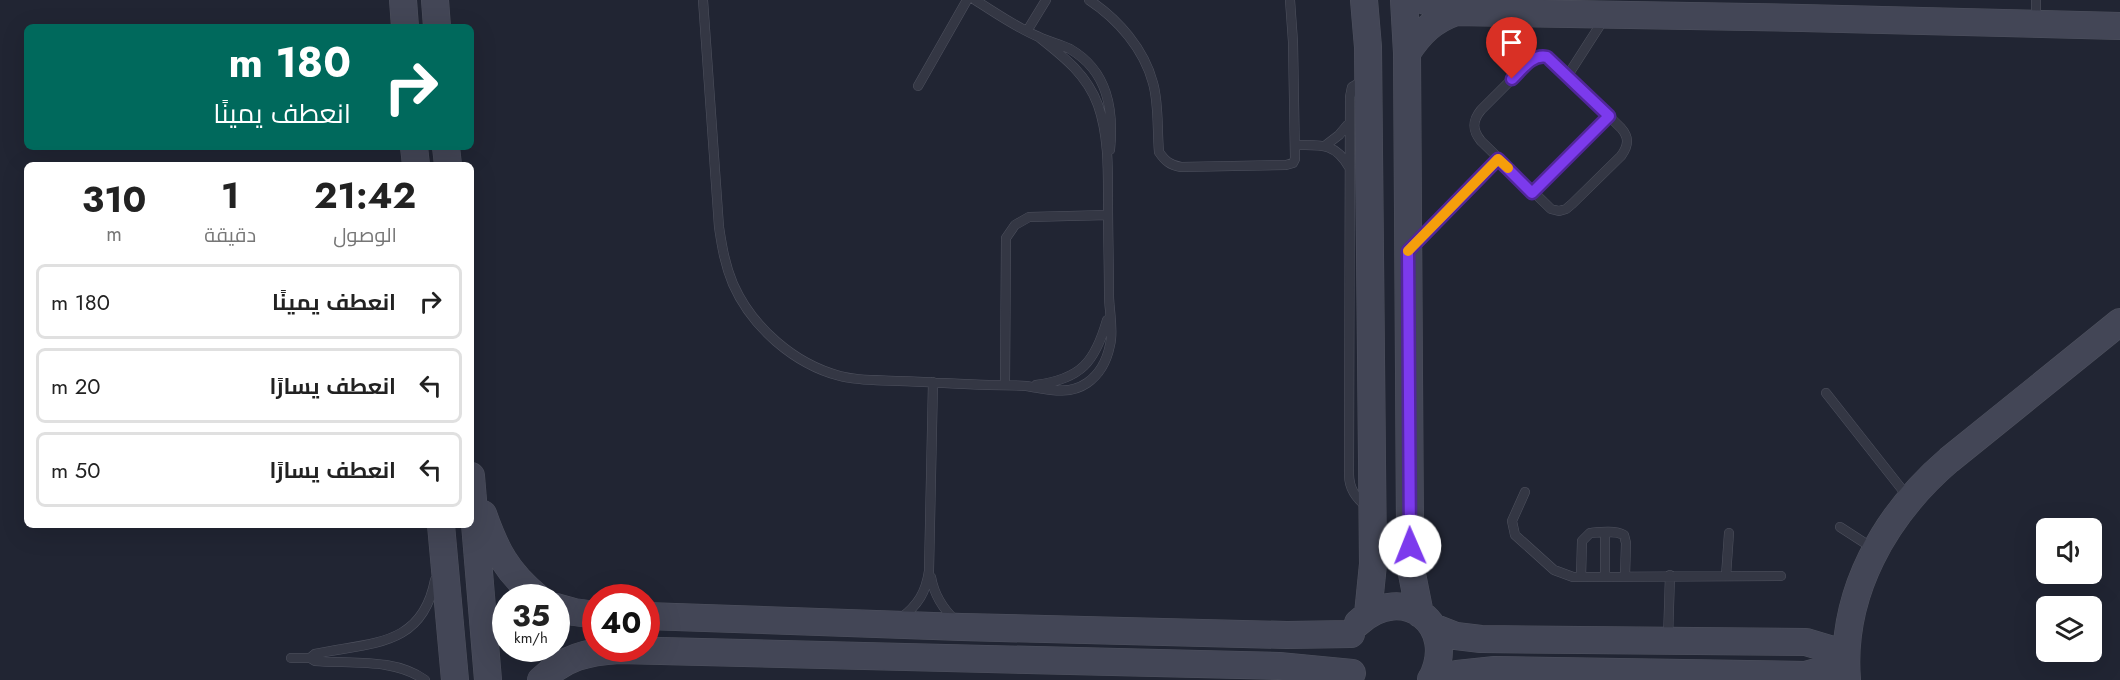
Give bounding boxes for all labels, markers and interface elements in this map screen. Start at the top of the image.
pin [1486,17,1537,79]
icon: arrive [1495,26,1528,59]
text: 180 m [228,32,351,93]
icon: right [372,48,450,126]
text: انعطف يمينًا [213,94,351,133]
text: 1 [221,169,239,221]
text: 21:42 [314,169,416,221]
text: 310 [82,173,146,225]
text: m [106,220,122,249]
text: دقيقة [204,221,256,250]
text: الوصول [333,221,397,250]
icon: right [414,285,447,318]
text: 180 m [51,286,110,318]
text: انعطف يمينًا [272,286,396,318]
icon: left [414,369,447,402]
text: 20 m [51,370,101,402]
text: انعطف يسارًا [269,370,396,402]
icon: left [414,453,447,486]
text: 50 m [51,454,100,486]
text: انعطف يسارًا [269,454,396,486]
position arrow [1378,514,1442,578]
map controls [2036,518,2102,662]
button: sound [2036,518,2102,584]
speed limit sign: 40 [582,584,660,662]
text: 35 [512,594,550,637]
button: layers [2036,596,2102,662]
text: km/h [514,627,548,649]

